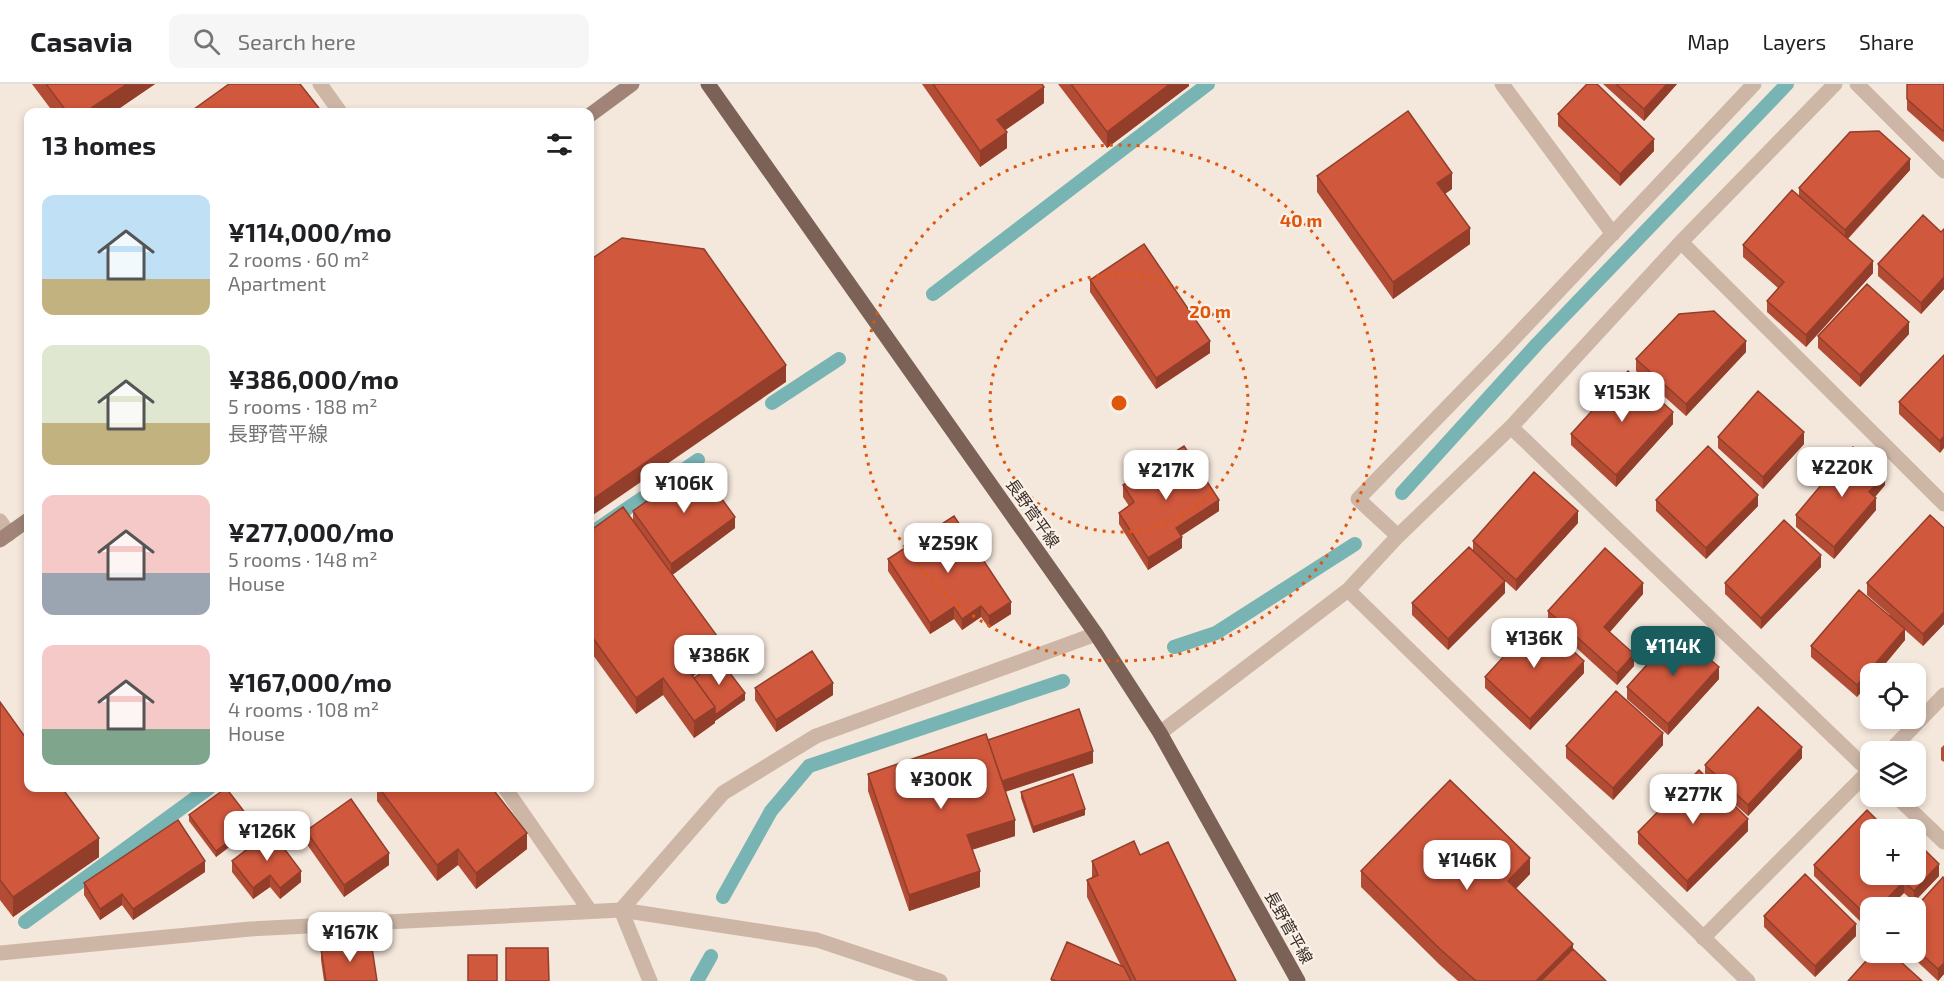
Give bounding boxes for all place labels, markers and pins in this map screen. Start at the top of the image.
pin: ¥153K [1580,372,1664,423]
centre of rings [1109,393,1129,413]
pin: ¥220K [1800,447,1884,498]
pin: ¥217K [1124,450,1208,501]
pin: ¥106K [642,463,726,514]
pin: ¥259K [906,523,990,574]
pin: ¥136K [1492,618,1576,669]
pin: ¥114K [1631,626,1715,677]
pin: ¥386K [677,635,761,686]
pin: ¥300K [899,759,983,810]
pin: ¥277K [1651,774,1735,825]
pin: ¥126K [225,811,309,862]
pin: ¥146K [1425,840,1509,891]
pin: ¥167K [308,912,392,963]

